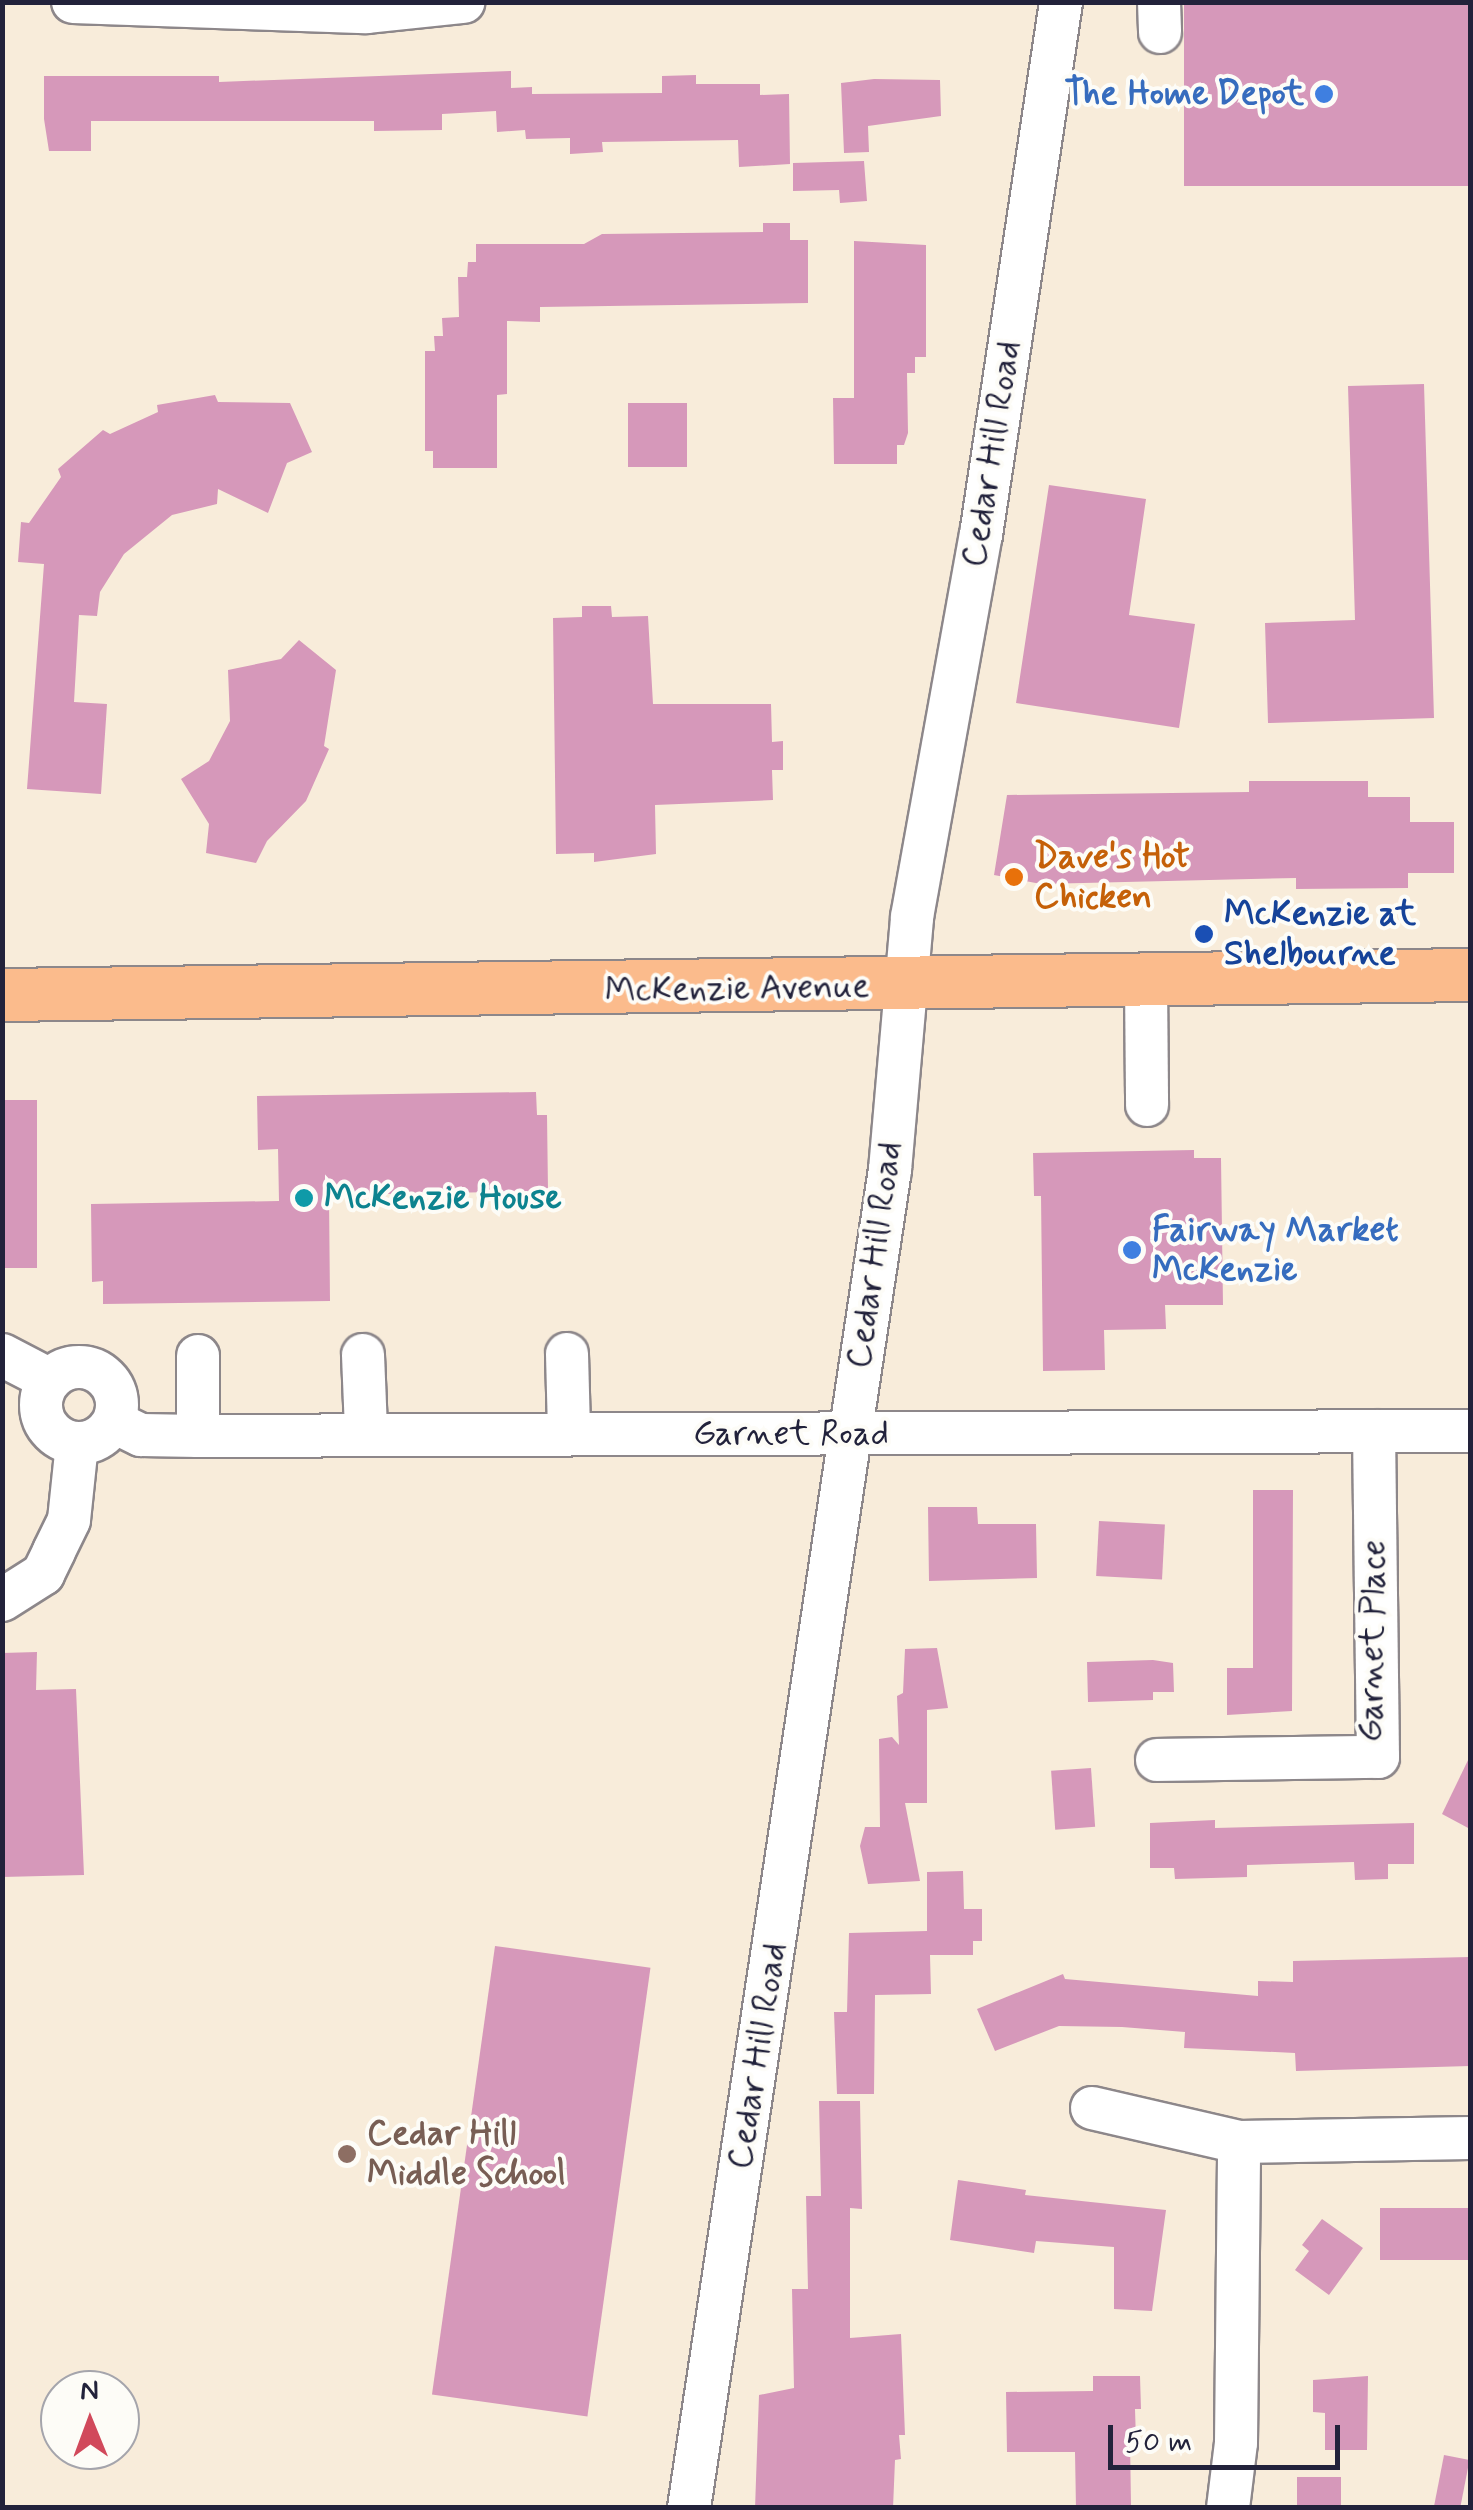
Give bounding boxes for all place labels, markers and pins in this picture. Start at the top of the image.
place label: The Home Depot [1062,73,1304,115]
marker: The Home Depot [1313,83,1335,105]
place label: Dave's Hot Chicken [1034,836,1190,918]
marker: Dave's Hot Chicken [1003,866,1025,888]
place label: McKenzie at Shelbourne [1224,893,1416,975]
marker: McKenzie at Shelbourne [1193,923,1215,945]
place label: McKenzie House [324,1177,562,1219]
marker: McKenzie House [293,1187,315,1209]
place label: Fairway Market McKenzie [1152,1209,1402,1291]
marker: Fairway Market McKenzie [1121,1239,1143,1261]
place label: Cedar Hill Middle School [367,2113,567,2195]
marker: Cedar Hill Middle School [336,2143,358,2165]

